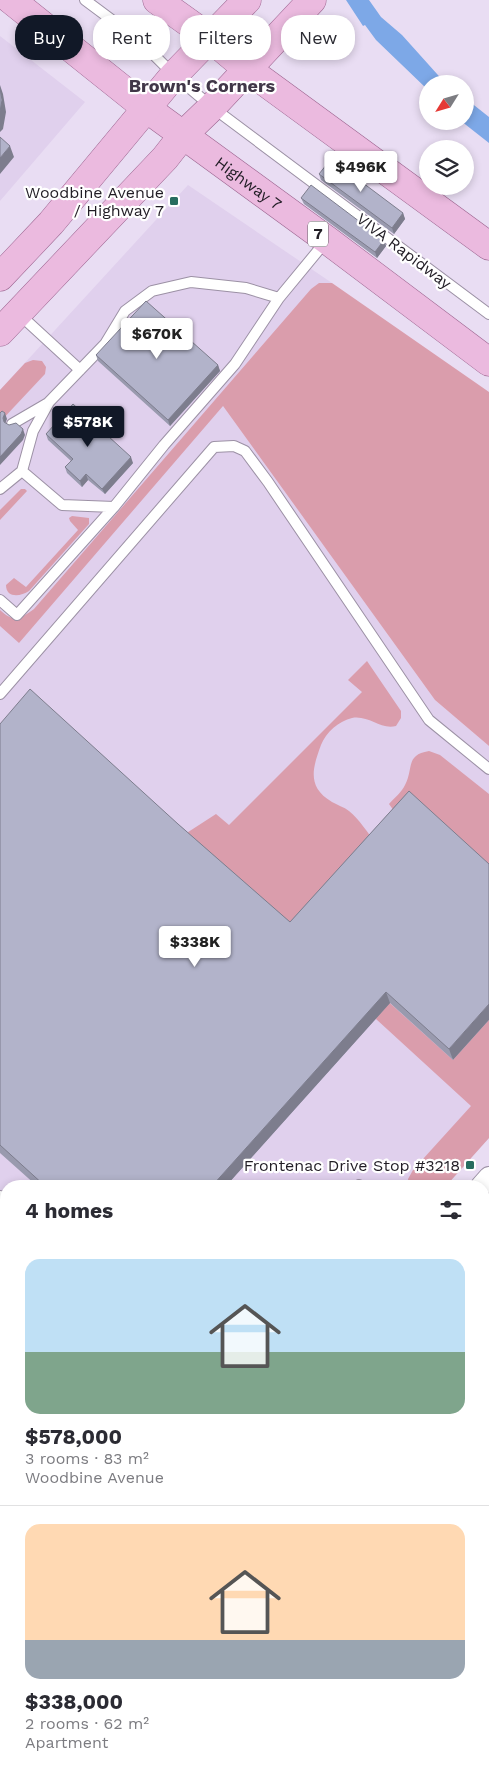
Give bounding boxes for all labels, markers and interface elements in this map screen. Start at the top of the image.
chip: Buy [15,15,83,60]
chip: Rent [93,15,170,60]
chip: Filters [180,15,271,60]
chip: New [281,15,355,60]
district label: Brown's Corners [129,75,276,96]
north arrow [419,75,474,130]
map controls [419,75,474,195]
button: layers [419,140,474,195]
pin: $496K [326,150,396,193]
street label: Highway 7 [212,152,286,214]
text: $496K [335,157,387,176]
place label: Woodbine Avenue / Highway 7 [25,183,164,220]
marker: Woodbine Avenue / Highway 7 [168,195,180,207]
street label: VIVA Rapidway [353,209,456,293]
road number: 7 [308,222,328,246]
pin: $670K [122,318,192,360]
text: $670K [132,324,182,343]
pin: $578K [53,406,123,448]
text: $578K [63,412,113,431]
pin: $338K [160,926,230,968]
text: $338K [170,932,220,951]
place label: Frontenac Drive Stop #3218 [244,1156,460,1175]
marker: Frontenac Drive Stop #3218 [464,1159,476,1171]
icon: filters [437,1196,465,1224]
text: 4 homes [25,1198,113,1223]
icon: home [200,1291,290,1381]
text: $578,000 [25,1424,122,1449]
text: 3 rooms · 83 m² [25,1449,149,1468]
text: Woodbine Avenue [25,1468,164,1487]
icon: home [200,1557,290,1647]
text: $338,000 [25,1689,123,1714]
text: 2 rooms · 62 m² [25,1714,149,1733]
text: Apartment [25,1733,108,1752]

